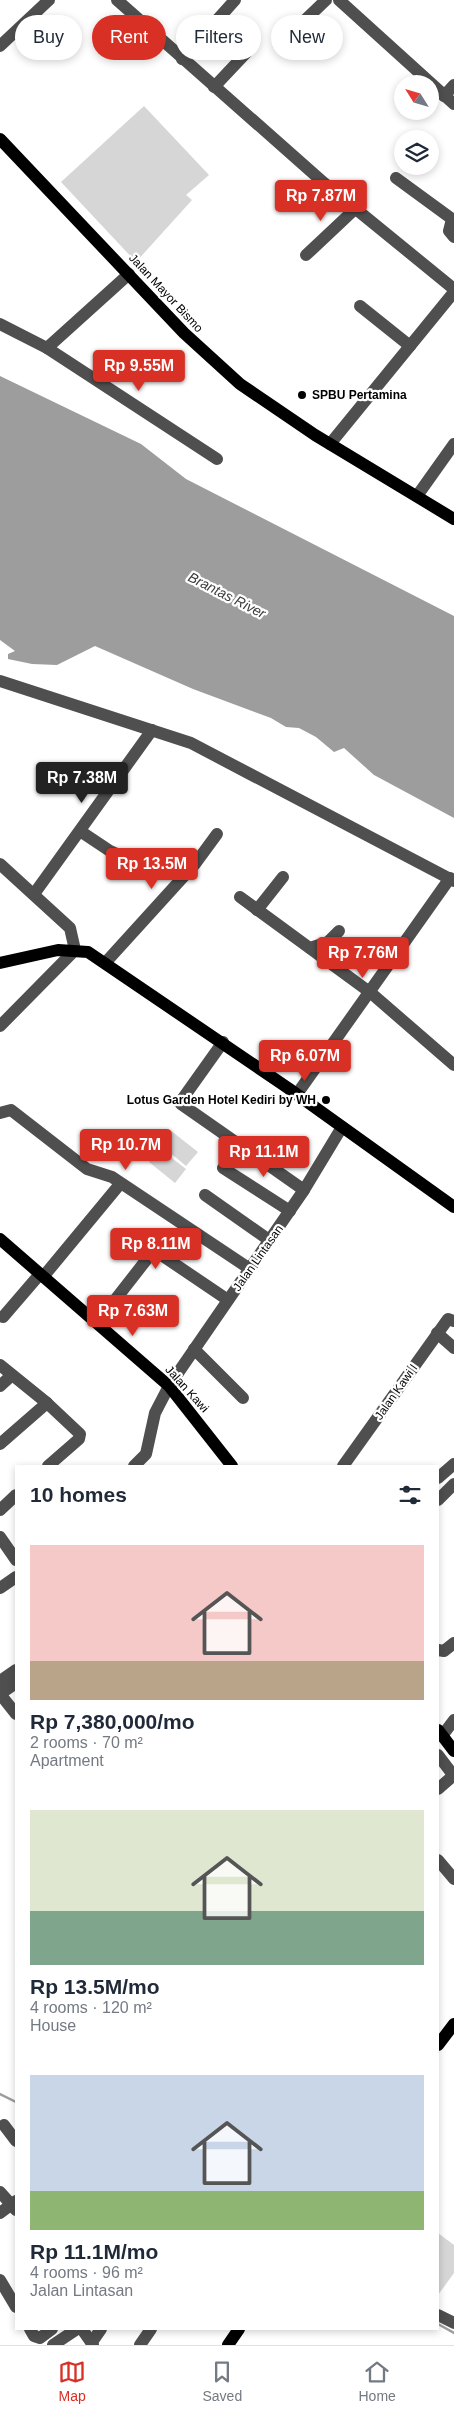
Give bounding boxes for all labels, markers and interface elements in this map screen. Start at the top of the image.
chip: Buy [15,15,82,60]
chip: Rent [92,15,166,60]
chip: Filters [176,15,261,60]
chip: New [271,15,343,60]
north arrow [394,75,439,120]
map controls [394,75,439,175]
button: layers [394,130,439,175]
pin: Rp 7.87M [269,180,373,222]
text: Rp 7.87M [286,187,356,204]
street label: Jalan Mayor Bismo [126,251,206,335]
pin: Rp 9.55M [87,350,191,392]
text: Rp 9.55M [104,357,174,374]
place label: SPBU Pertamina [312,388,407,402]
marker: SPBU Pertamina [296,389,308,401]
water label: Brantas River [186,569,270,622]
pin: Rp 7.38M [30,762,134,804]
text: Rp 7.38M [47,769,117,786]
pin: Rp 13.5M [100,848,204,890]
text: Rp 13.5M [117,855,187,872]
pin: Rp 7.76M [311,936,415,979]
text: Rp 7.76M [328,944,398,961]
pin: Rp 6.07M [253,1040,357,1082]
text: Rp 6.07M [270,1047,340,1064]
place label: Lotus Garden Hotel Kediri by WH [127,1093,316,1107]
marker: Lotus Garden Hotel Kediri by WH [320,1094,332,1106]
pin: Rp 10.7M [74,1128,178,1171]
text: Rp 10.7M [91,1136,161,1153]
pin: Rp 11.1M [212,1136,316,1178]
text: Rp 11.1M [229,1143,299,1160]
street label: Jalan Lintasan [230,1222,286,1294]
pin: Rp 8.11M [104,1228,208,1270]
text: Rp 8.11M [121,1235,191,1252]
pin: Rp 7.63M [81,1294,185,1337]
text: Rp 7.63M [98,1302,168,1319]
street label: Jalan Kawi I [372,1361,420,1423]
street label: Jalan Kawi [162,1363,212,1415]
icon: filters [396,1481,424,1509]
text: 10 homes [30,1483,127,1506]
icon: home [182,1578,272,1668]
text: Rp 7,380,000/mo [30,1710,195,1733]
text: 2 rooms · 70 m² [30,1734,143,1751]
text: Apartment [30,1752,104,1769]
icon: home [182,1843,272,1933]
text: Rp 13.5M/mo [30,1975,160,1998]
text: 4 rooms · 120 m² [30,1999,152,2016]
text: House [30,2017,76,2034]
icon: home [182,2108,272,2198]
text: Rp 11.1M/mo [30,2240,158,2263]
text: 4 rooms · 96 m² [30,2264,143,2281]
text: Jalan Lintasan [30,2282,133,2299]
tab: Map [58,2358,86,2404]
tab: Saved [202,2358,242,2404]
tab: Home [358,2358,396,2404]

